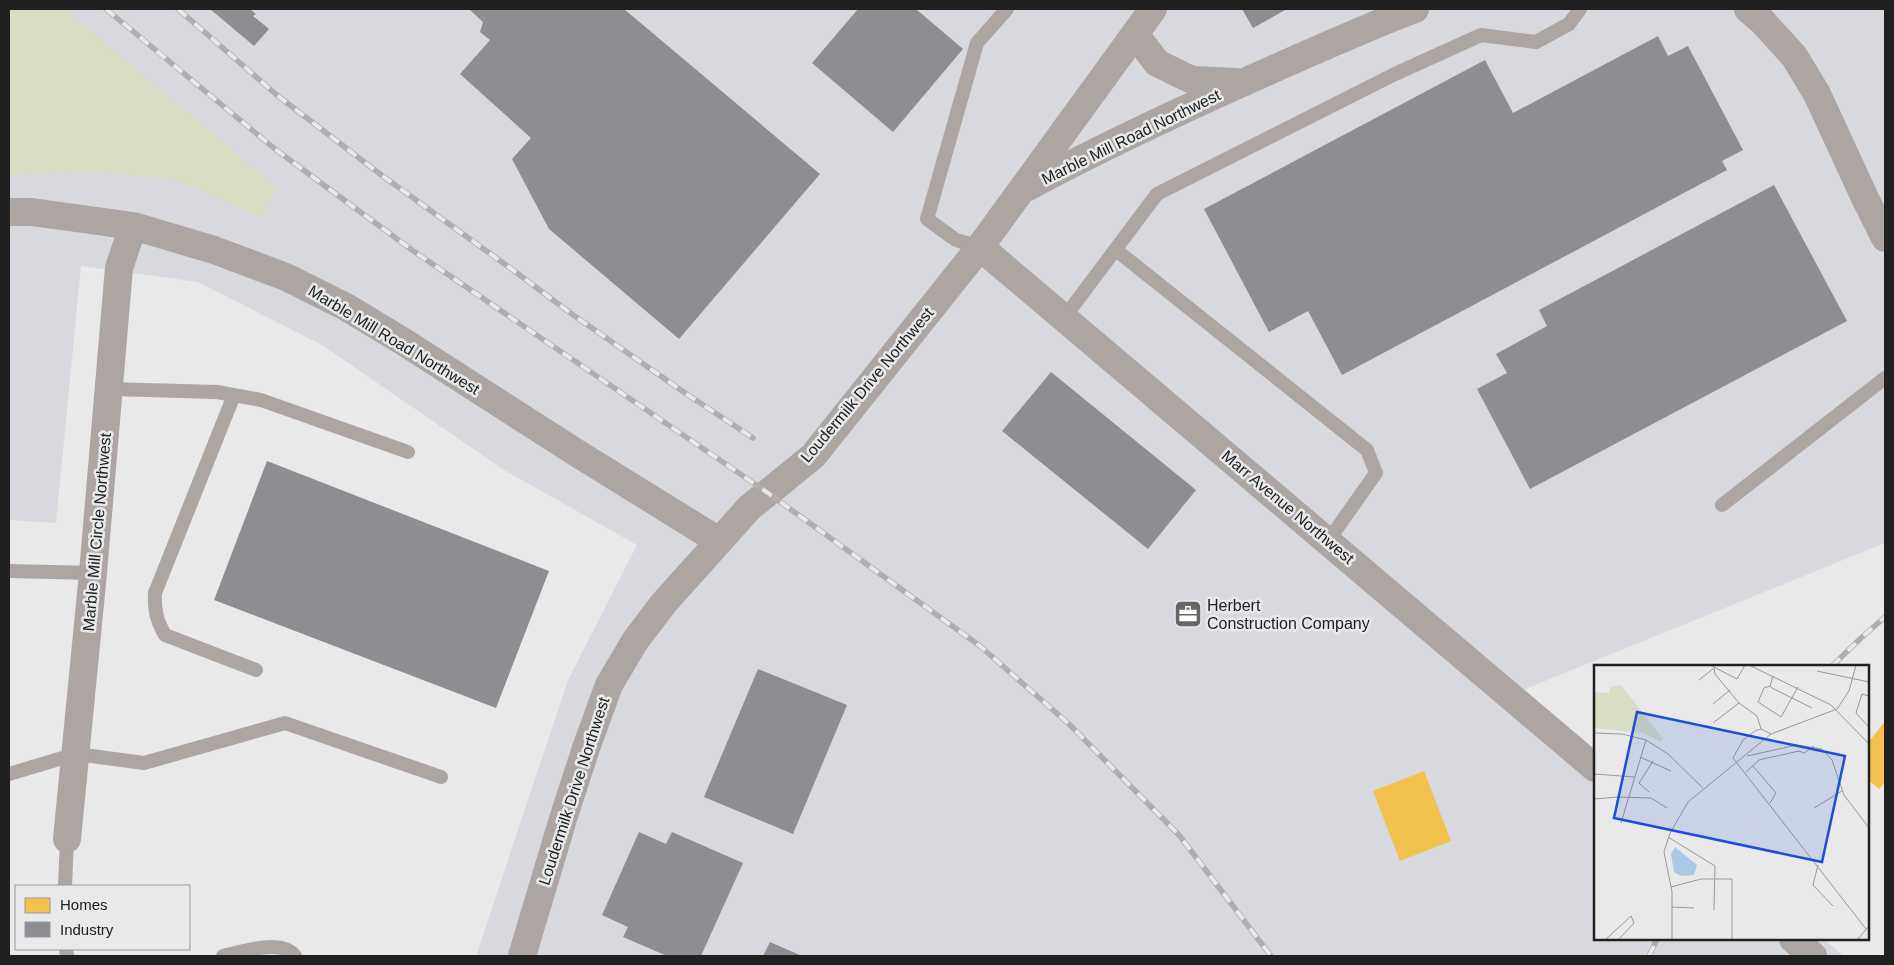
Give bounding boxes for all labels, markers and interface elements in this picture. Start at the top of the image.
street label: Marble Mill Road Northwest [1039,86,1224,188]
street label: Marble Mill Road Northwest [305,282,483,398]
street label: Loudermilk Drive Northwest [797,304,937,466]
street label: Marble Mill Circle Northwest [80,432,114,632]
street label: Marr Avenue Northwest [1219,447,1358,568]
place label: Herbert Construction Company [1207,597,1370,632]
office icon: Herbert Construction Company [1173,599,1203,629]
inset map [1594,665,1869,940]
street label: Loudermilk Drive Northwest [536,694,613,887]
legend [15,885,190,950]
text: Homes [60,896,108,913]
text: Industry [60,921,114,938]

